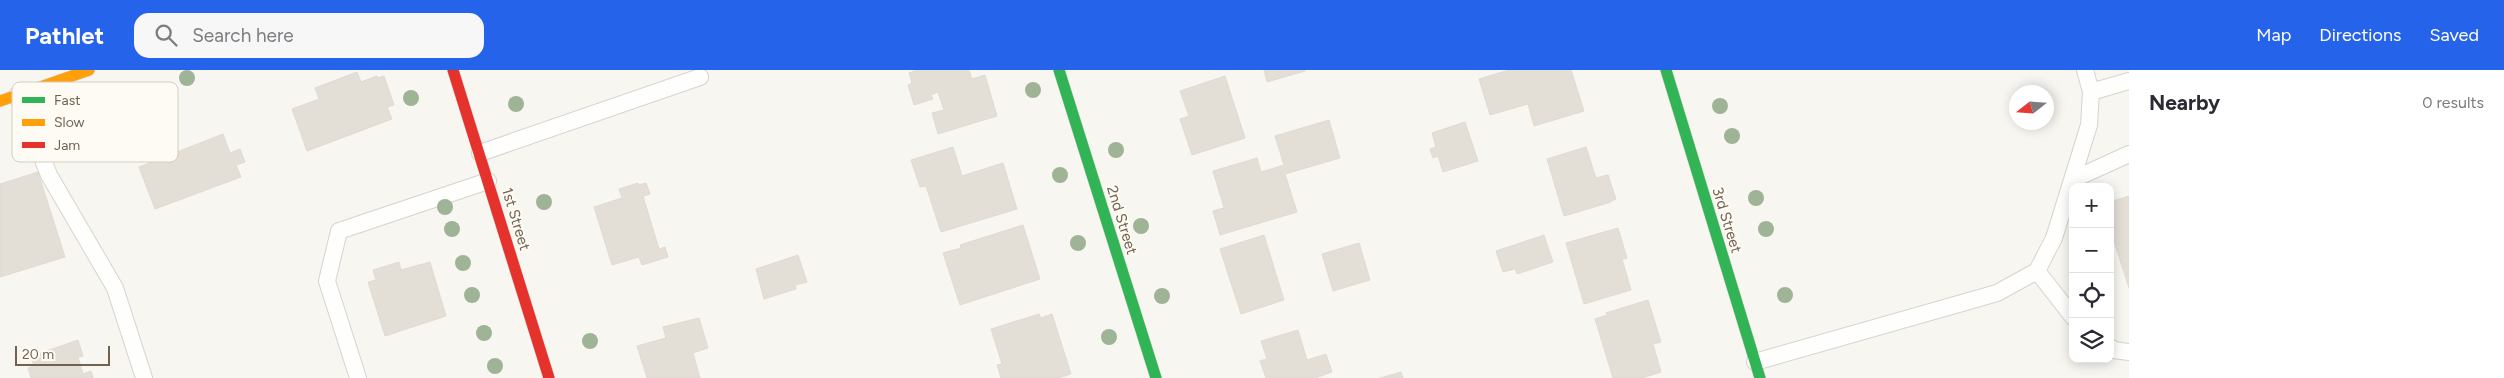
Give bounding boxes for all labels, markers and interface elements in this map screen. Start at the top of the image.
search box [134,13,484,58]
text: Pathlet [25,21,104,50]
icon: search [152,21,180,49]
text: Search here [192,24,294,47]
text: Map [2256,24,2291,46]
text: Directions [2319,24,2401,46]
text: Saved [2429,24,2479,46]
legend [12,82,178,162]
north arrow [2009,85,2054,130]
text: Nearby [2149,90,2220,115]
text: Fast [54,92,80,109]
text: 0 results [2422,93,2484,112]
text: Slow [54,114,85,131]
text: Jam [54,137,80,154]
street label: 2nd Street [1103,183,1141,257]
map controls [2069,183,2114,363]
button: + [2069,183,2114,228]
street label: 1st Street [498,185,534,253]
street label: 3rd Street [1708,185,1746,255]
button: − [2069,228,2114,273]
button: locate [2069,273,2114,318]
button: layers [2069,318,2114,363]
scale bar [15,343,110,366]
text: 20 m [22,346,54,363]

